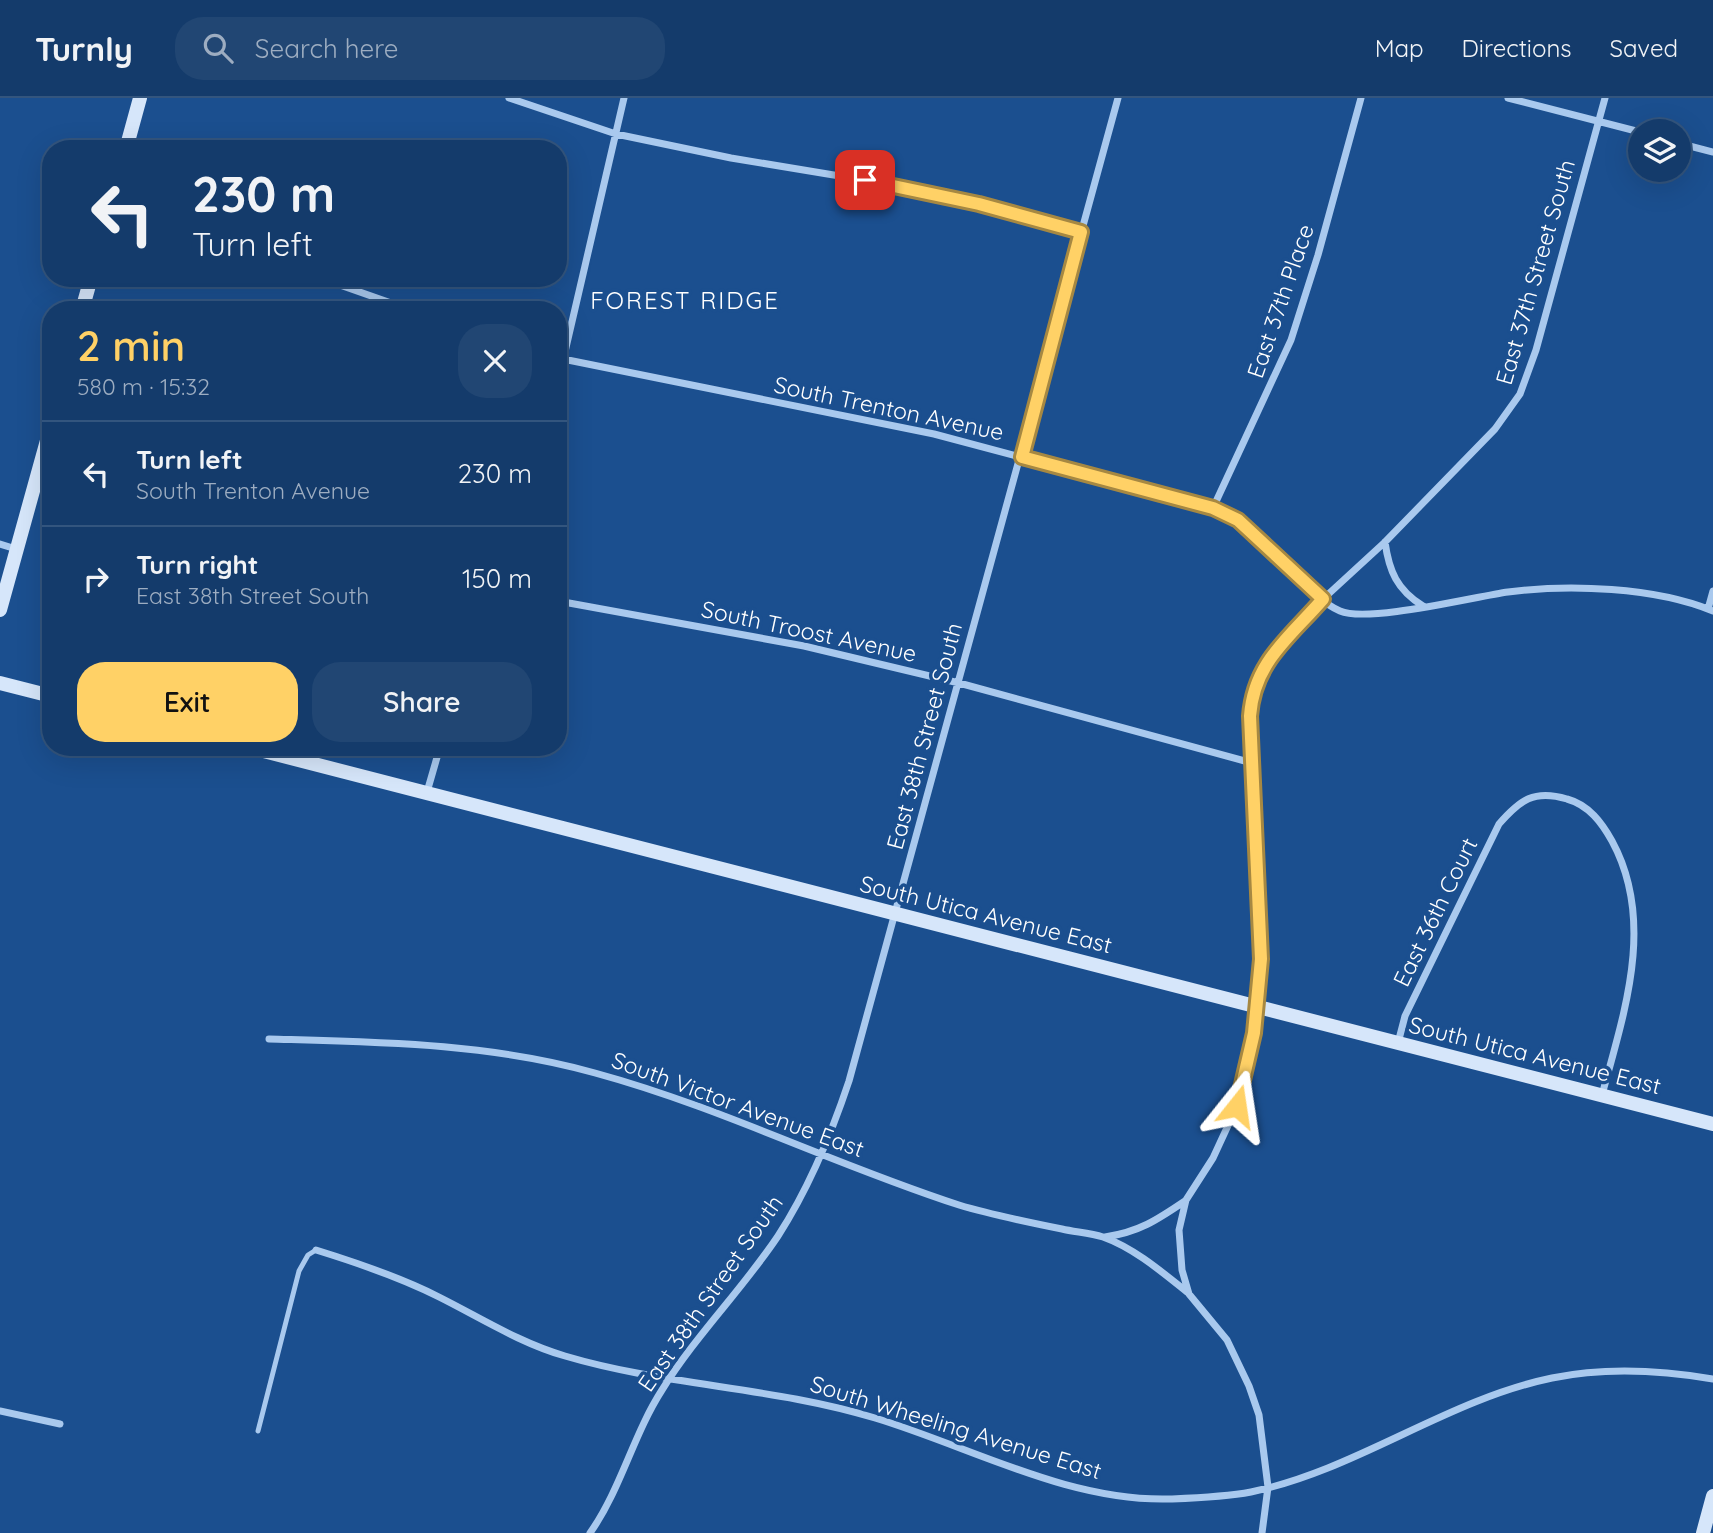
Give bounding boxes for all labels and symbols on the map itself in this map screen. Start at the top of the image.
pin [835,150,895,210]
street label: East 37th Street South [1489,156,1581,388]
street label: East 37th Place [1240,220,1320,382]
district label: FOREST RIDGE [590,285,780,315]
street label: South Trenton Avenue [772,369,1006,447]
street label: South Troost Avenue [699,594,919,668]
street label: East 38th Street South [880,620,968,852]
street label: East 36th Court [1386,833,1484,991]
street label: South Utica Avenue East [857,869,1115,959]
street label: South Utica Avenue East [1406,1010,1664,1100]
street label: South Victor Avenue East [608,1045,868,1163]
position arrow [1200,1069,1274,1143]
street label: East 38th Street South [631,1189,789,1397]
street label: South Wheeling Avenue East [807,1369,1105,1485]

